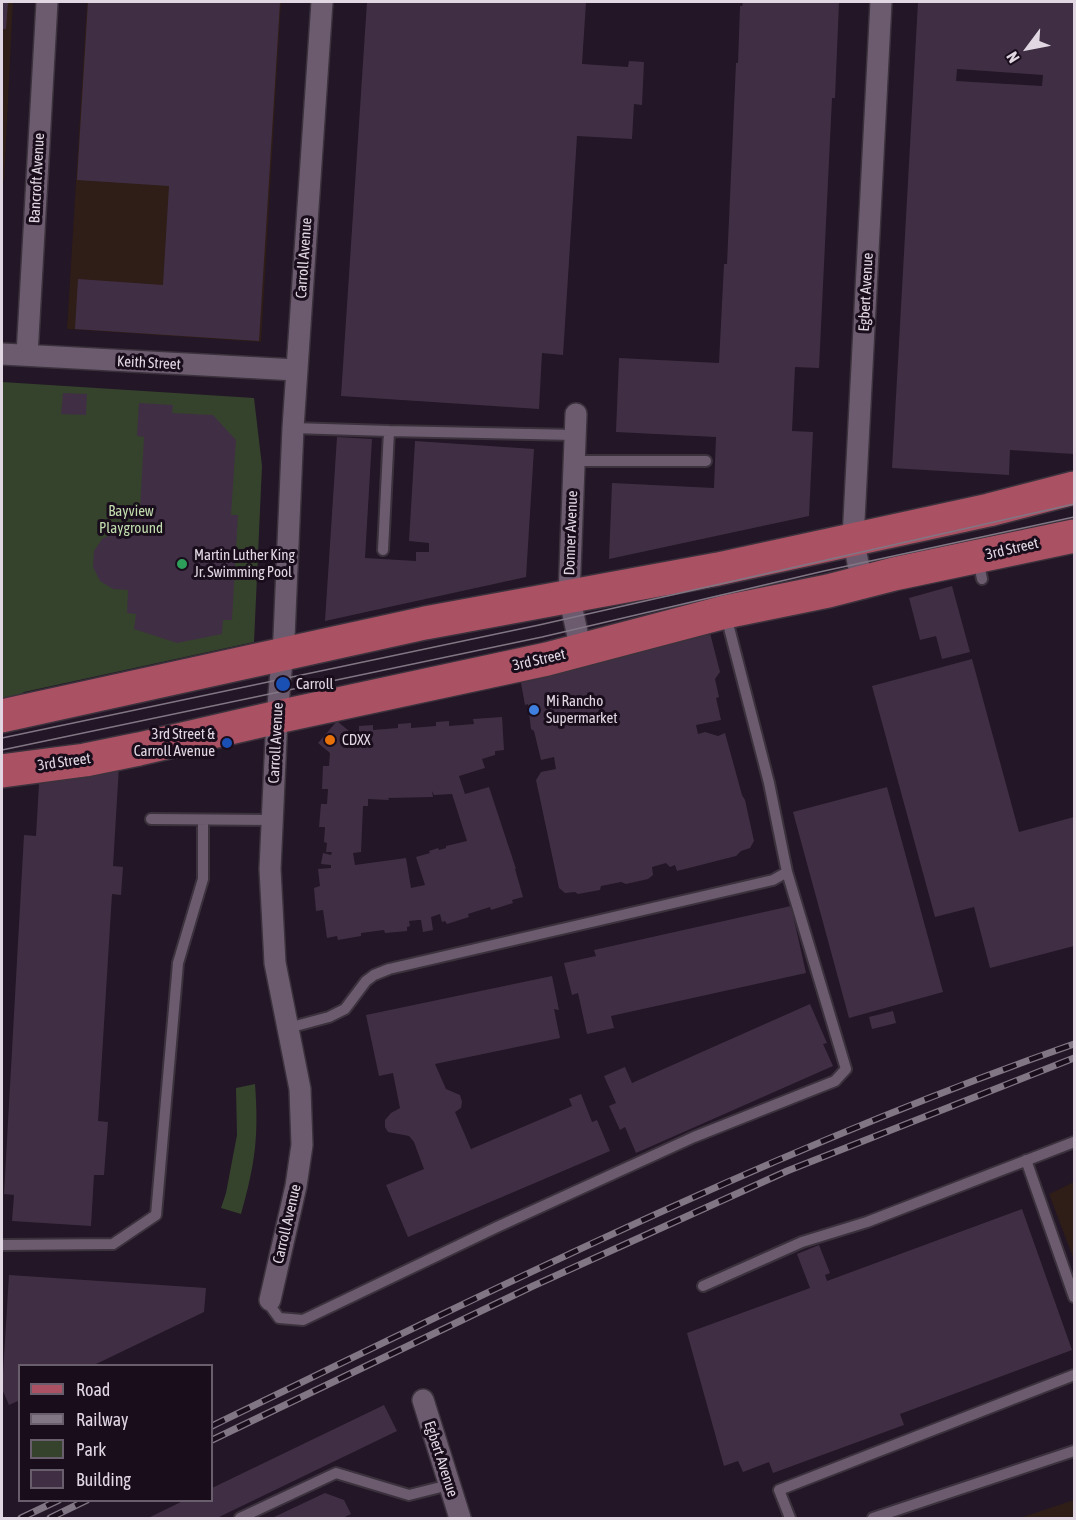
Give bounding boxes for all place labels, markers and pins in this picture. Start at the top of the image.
place label: Martin Luther King Jr. Swimming Pool [194,546,295,581]
marker: Martin Luther King Jr. Swimming Pool [175,557,189,571]
marker: Carroll [274,675,292,693]
place label: Carroll [296,675,334,693]
place label: Mi Rancho Supermarket [546,692,618,727]
marker: Mi Rancho Supermarket [527,703,541,717]
place label: 3rd Street & Carroll Avenue [134,725,215,760]
place label: CDXX [342,731,370,749]
marker: CDXX [323,733,337,747]
marker: 3rd Street & Carroll Avenue [220,736,234,750]

